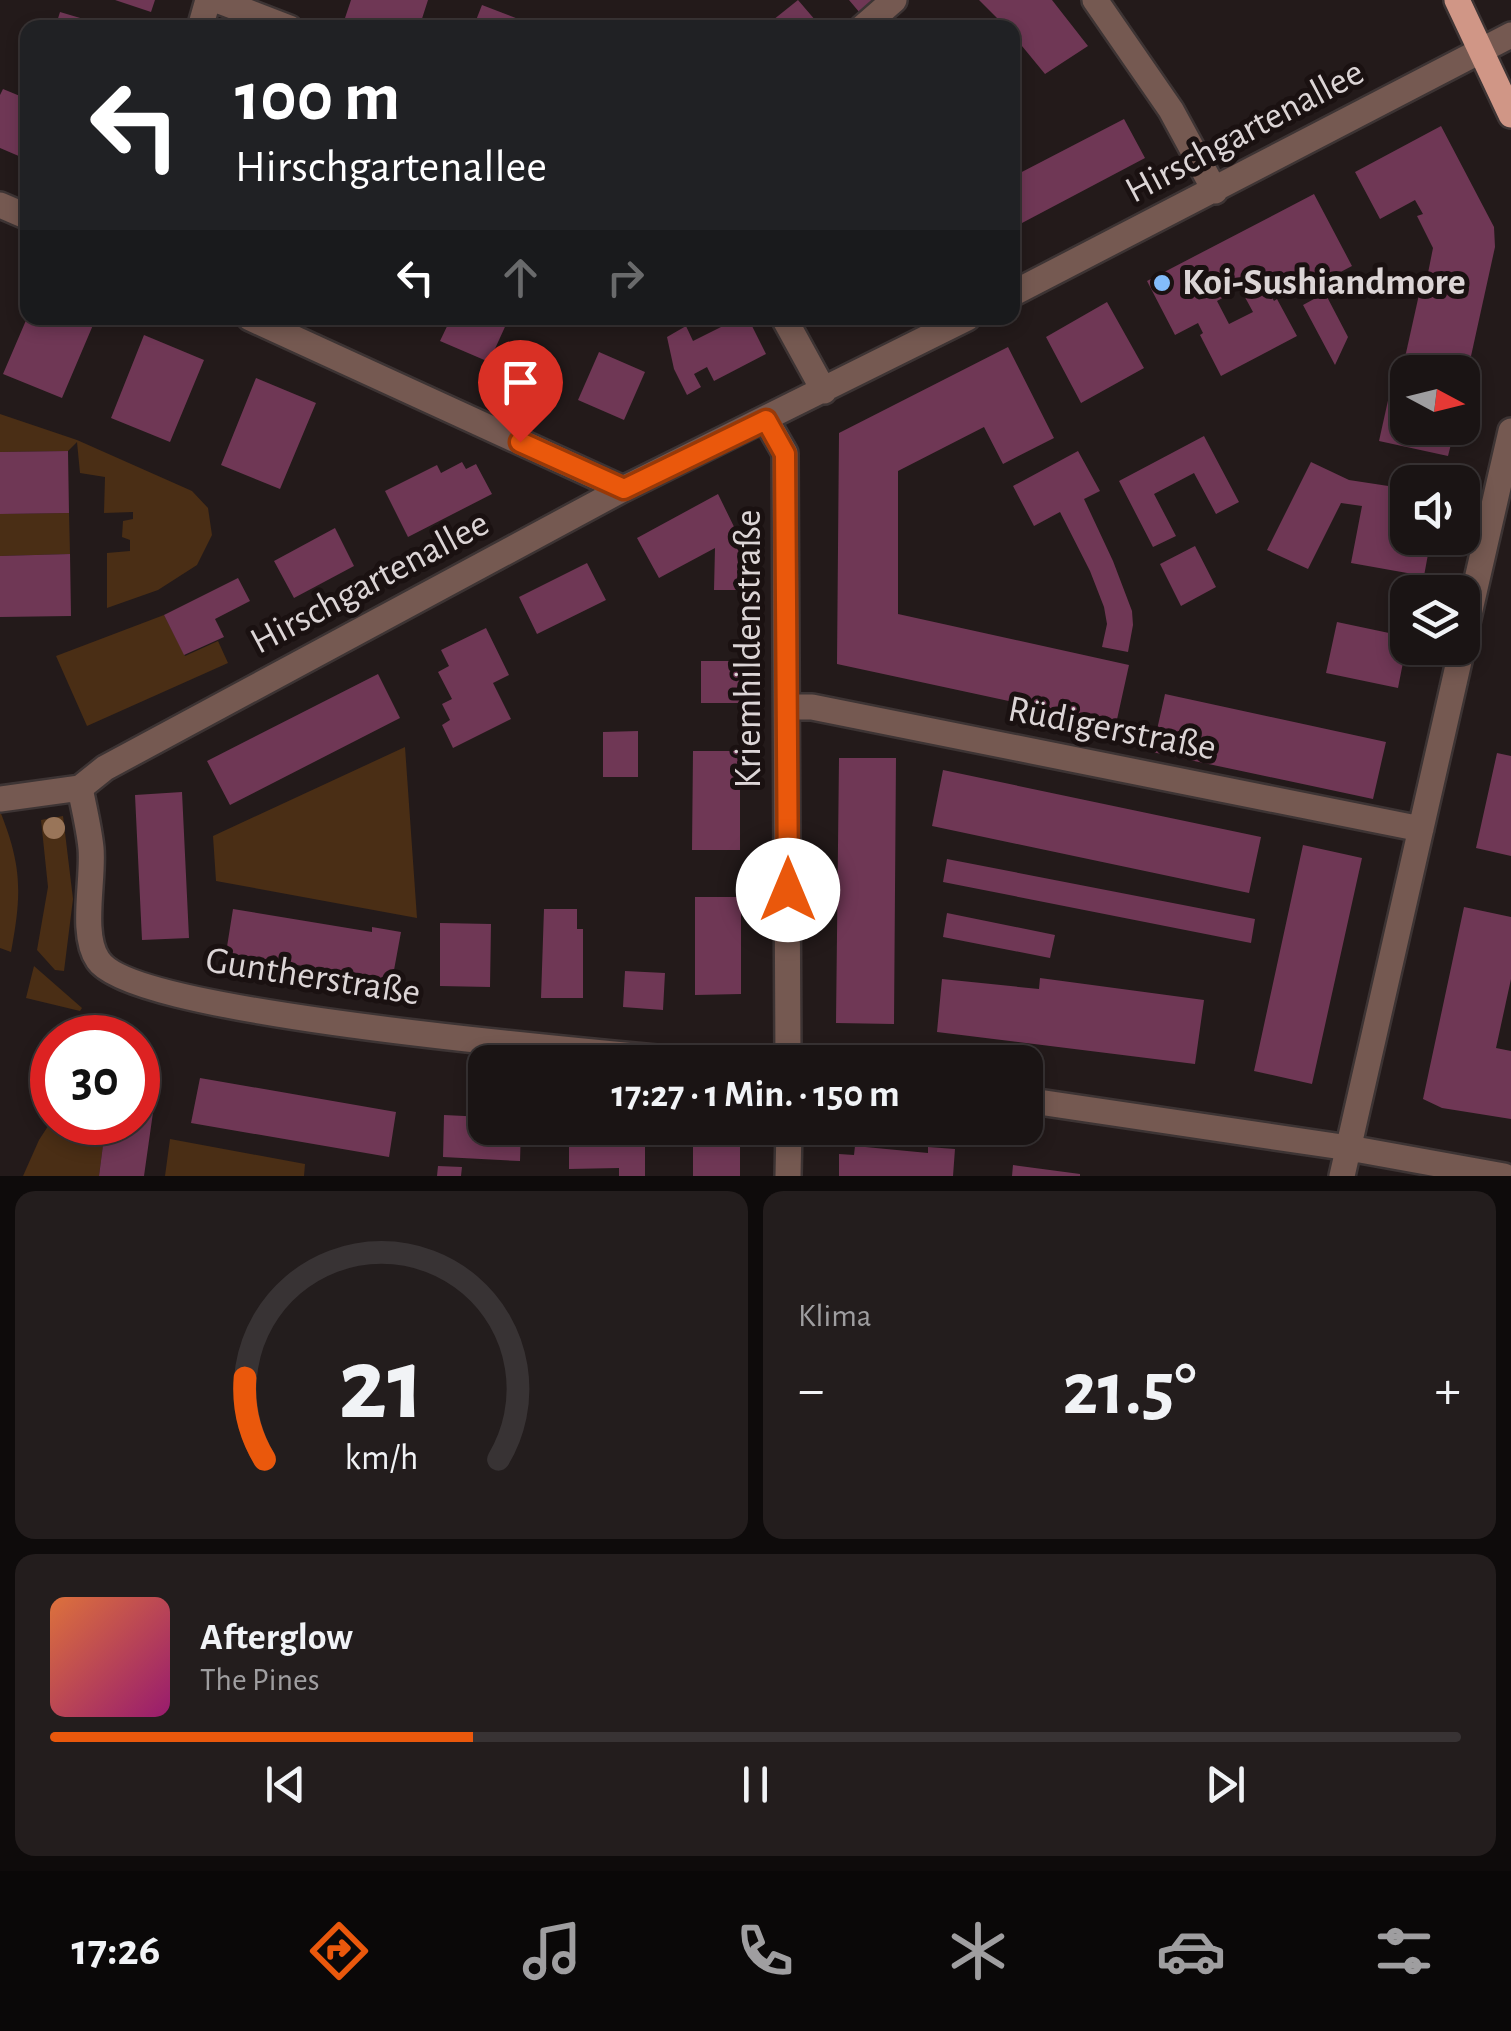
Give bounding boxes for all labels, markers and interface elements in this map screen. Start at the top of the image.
street label: Hirschgartenallee [1120,53,1370,211]
icon: left [70,60,200,190]
text: 100 m [235,63,400,133]
text: Hirschgartenallee [235,145,547,190]
icon: left [388,250,443,305]
icon: ahead [493,250,548,305]
icon: right [598,250,653,305]
place label: Koi-Sushiandmore [1182,264,1466,302]
marker: Koi-Sushiandmore [1151,272,1173,294]
pin [478,340,563,443]
icon: arrive [493,355,548,410]
north arrow [1390,355,1480,445]
map controls [1390,355,1480,665]
button: sound [1390,465,1480,555]
street label: Hirschgartenallee [245,504,495,662]
street label: Kriemhildenstraße [730,509,768,789]
button: layers [1390,575,1480,665]
street label: Rüdigerstraße [1005,690,1219,768]
position arrow [736,838,840,942]
street label: Guntherstraße [203,941,423,1013]
speed limit sign: 30 [30,1015,160,1145]
text: 17:27 · 1 Min. · 150 m [611,1076,900,1114]
text: Klima [798,1300,872,1332]
text: 21 [338,1334,425,1438]
text: 21.5° [1063,1353,1196,1428]
text: − [798,1363,824,1418]
text: + [1435,1363,1461,1418]
text: km/h [345,1440,418,1476]
text: Afterglow [200,1619,353,1657]
text: The Pines [200,1664,320,1696]
icon: previous [258,1757,313,1812]
icon: pause [728,1757,783,1812]
icon: next [1198,1757,1253,1812]
icon: directions [304,1916,374,1986]
icon: music [517,1916,587,1986]
icon: phone [730,1916,800,1986]
icon: climate [943,1916,1013,1986]
icon: car [1156,1916,1226,1986]
icon: filters [1369,1916,1439,1986]
text: 17:26 [72,1928,160,1973]

